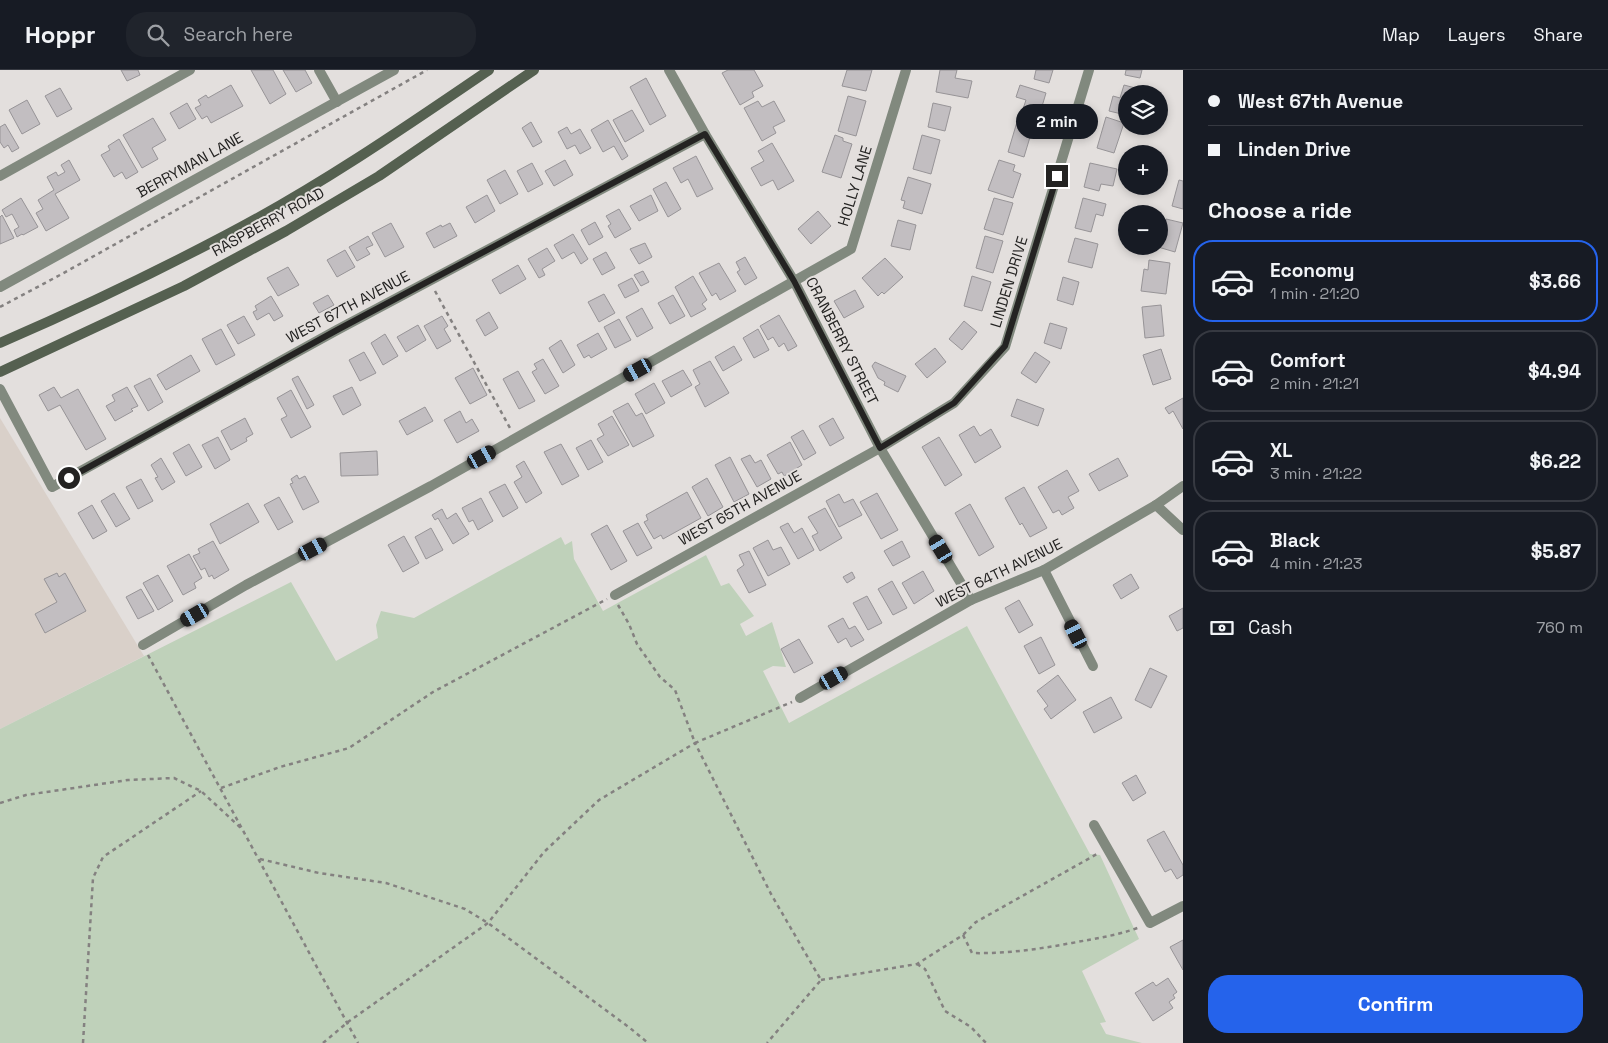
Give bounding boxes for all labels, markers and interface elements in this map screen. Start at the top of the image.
search box [126,12,476,57]
text: Hoppr [25,19,96,50]
icon: search [144,21,172,49]
text: Search here [184,22,293,47]
text: Map [1382,23,1420,46]
text: Layers [1448,23,1505,46]
text: Share [1533,23,1583,46]
map controls [1118,85,1168,255]
button: layers [1118,85,1168,135]
text: West 67th Avenue [1238,89,1403,114]
callout: 2 min [1016,104,1098,138]
text: 2 min [1036,111,1078,132]
street label: BERRYMAN LANE [133,128,246,202]
text: Linden Drive [1238,137,1351,162]
street label: HOLLY LANE [833,143,876,228]
button: + [1118,145,1168,195]
route end [1046,165,1068,187]
street label: RASPBERRY ROAD [208,183,327,260]
text: Choose a ride [1208,196,1352,224]
button: − [1118,205,1168,255]
street label: LINDEN DRIVE [986,234,1031,330]
text: Economy [1270,258,1354,283]
icon: car [1210,259,1255,304]
street label: WEST 67TH AVENUE [283,266,413,347]
text: $3.66 [1529,269,1581,294]
street label: CRANBERRY STREET [802,274,883,408]
text: 1 min · 21:20 [1270,283,1360,304]
text: Comfort [1270,348,1346,373]
icon: car [1210,349,1255,394]
car [621,356,654,384]
text: $4.94 [1528,359,1581,384]
text: 2 min · 21:21 [1270,373,1359,394]
text: XL [1270,438,1293,463]
icon: car [1210,439,1255,484]
car [465,443,498,471]
text: $6.22 [1530,449,1581,474]
text: 3 min · 21:22 [1270,463,1362,484]
street label: WEST 65TH AVENUE [675,466,805,549]
route start [58,467,80,489]
text: Black [1270,528,1320,553]
icon: car [1210,529,1255,574]
car [926,532,955,566]
street label: WEST 64TH AVENUE [932,534,1065,611]
car [296,535,329,563]
text: $5.87 [1531,539,1581,564]
text: 4 min · 21:23 [1270,553,1362,574]
car [178,601,211,629]
icon: cash [1208,614,1236,642]
text: Cash [1248,615,1293,640]
car [1062,617,1089,651]
text: 760 m [1536,617,1583,638]
car [817,664,850,692]
button: Confirm [1208,975,1583,1033]

